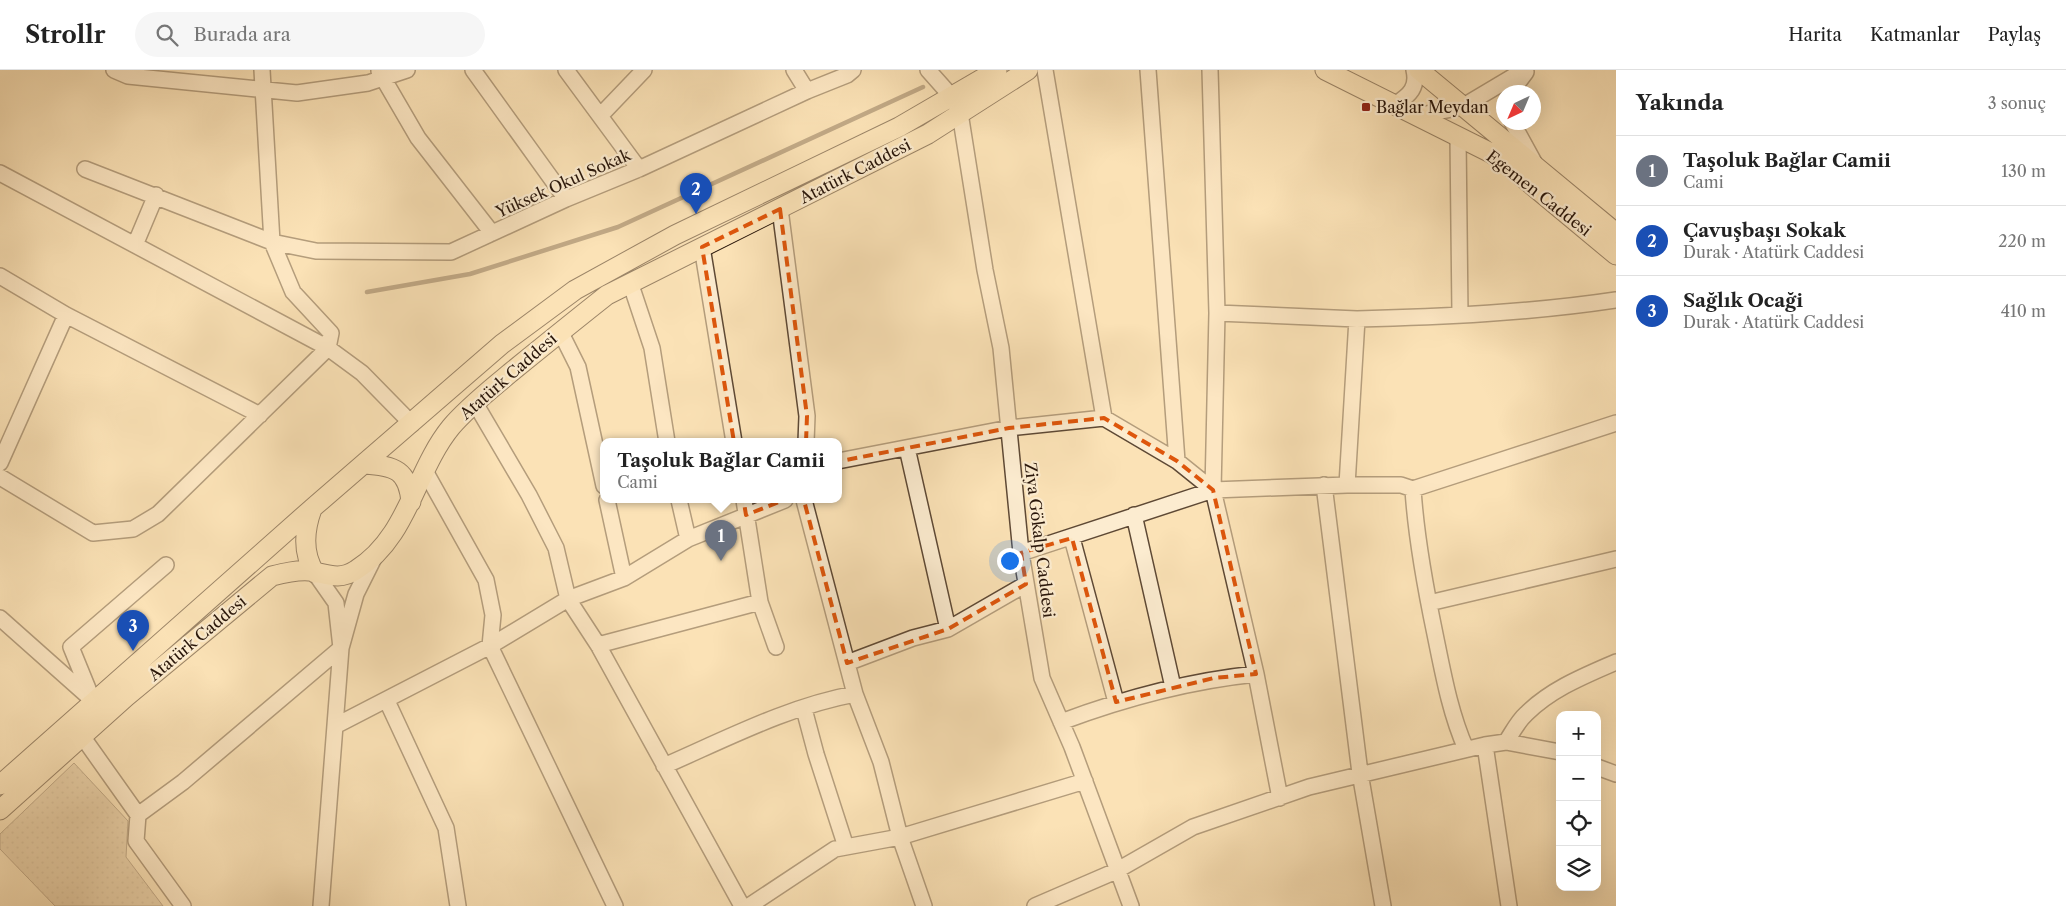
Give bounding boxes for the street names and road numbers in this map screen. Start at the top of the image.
street label: Atatürk Caddesi [795,134,914,208]
street label: Yüksek Okul Sokak [492,144,634,222]
street label: Egemen Caddesi [1483,146,1595,240]
street label: Atatürk Caddesi [455,328,561,424]
street label: Ziya Gökalp Caddesi [1021,461,1059,619]
street label: Atatürk Caddesi [143,591,250,686]

